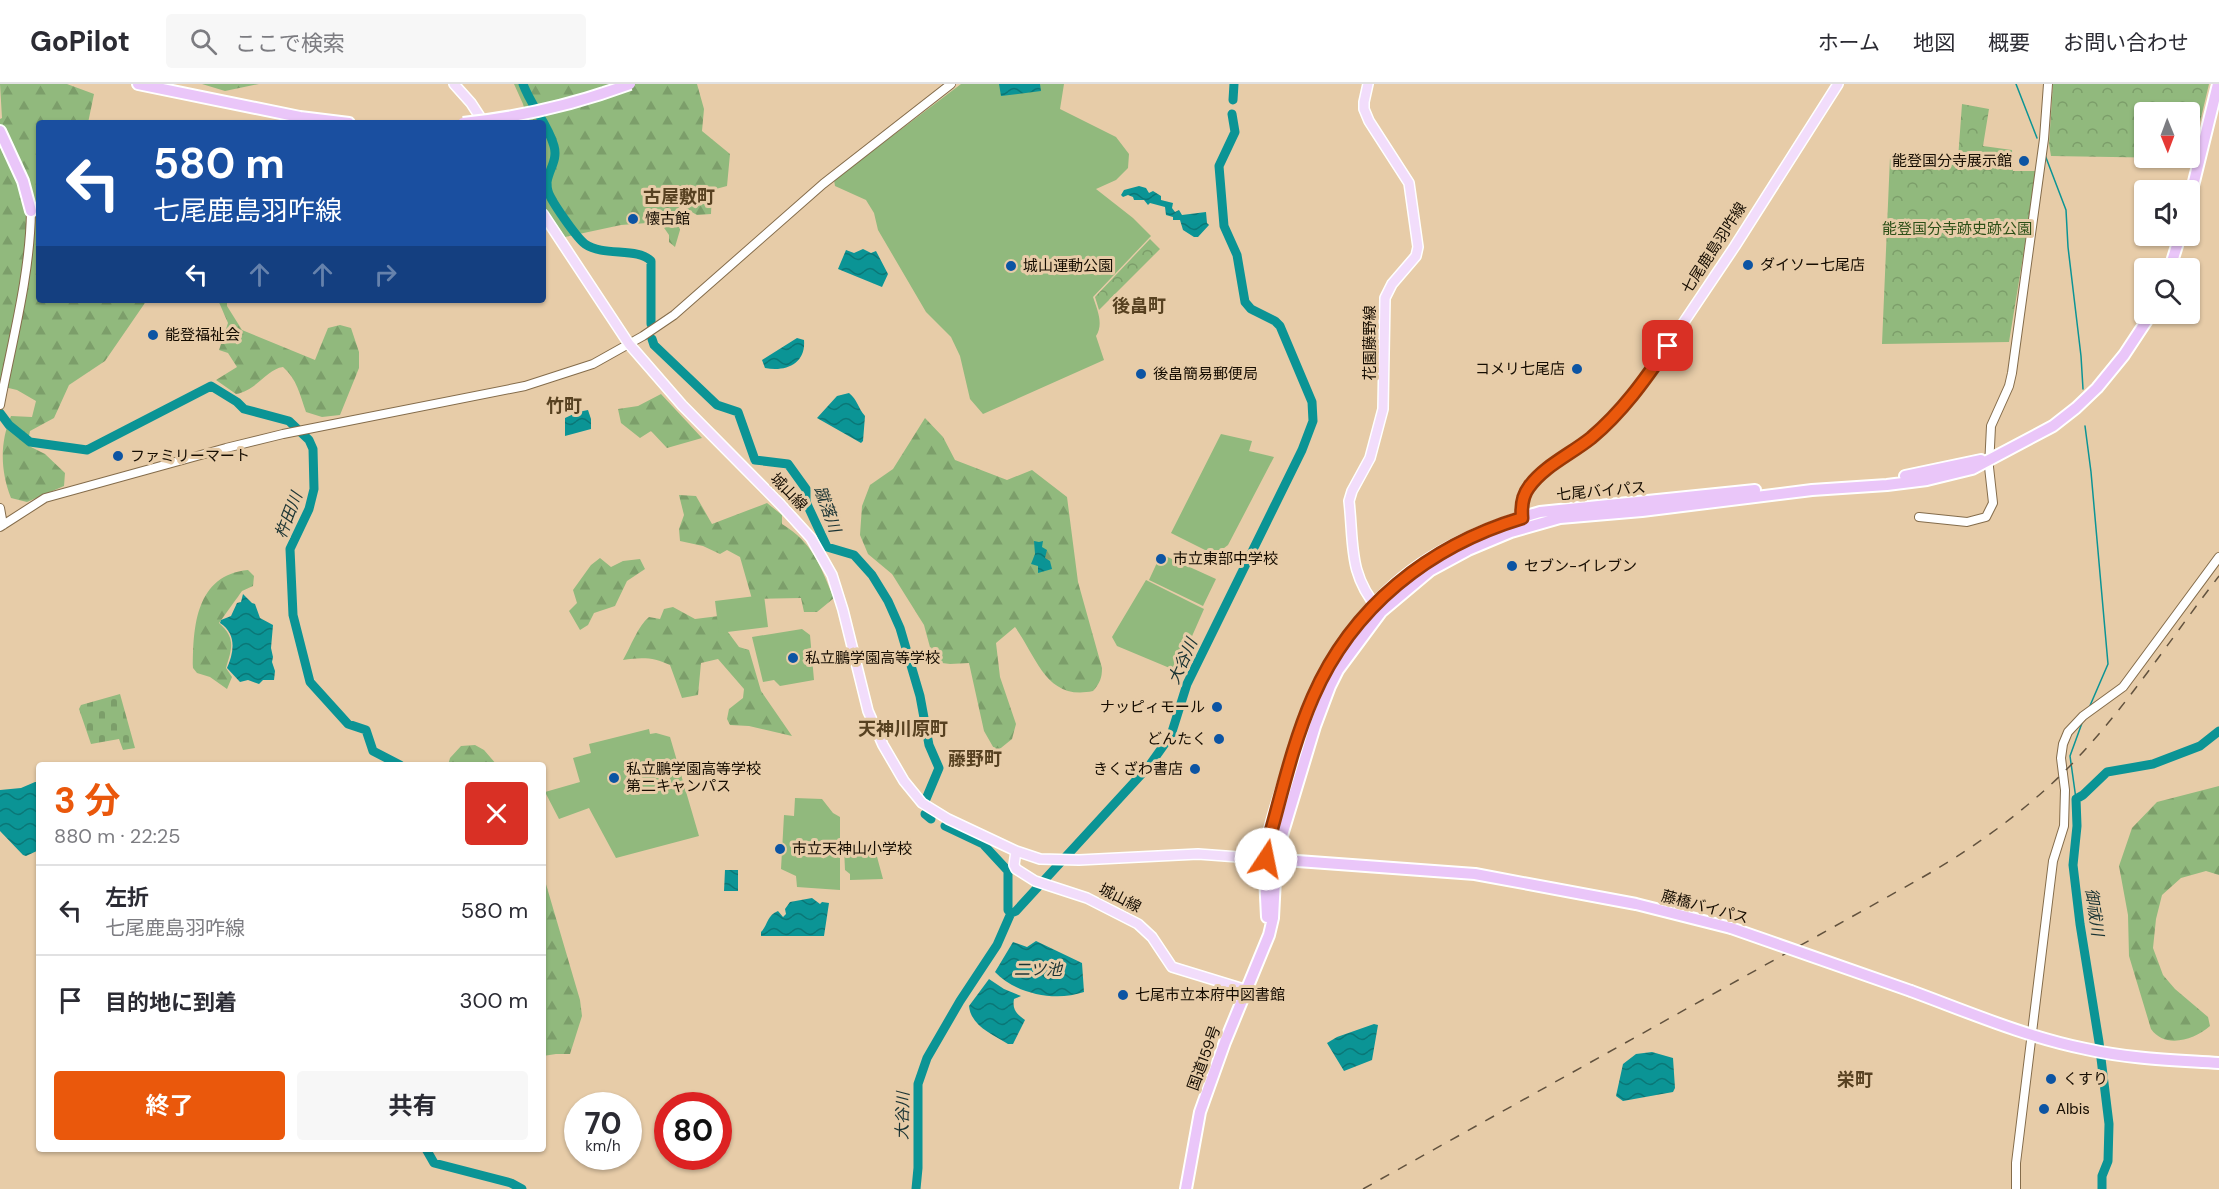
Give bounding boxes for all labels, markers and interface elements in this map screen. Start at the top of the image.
search box [166,14,586,68]
text: GoPilot [30,23,130,60]
icon: search [187,25,220,58]
text: ここで検索 [235,29,345,58]
text: ホーム [1818,29,1880,57]
text: 地図 [1913,29,1955,57]
text: 概要 [1988,29,2030,57]
text: お問い合わせ [2063,29,2189,57]
north arrow [2134,102,2200,168]
map controls [2134,102,2200,324]
text: 580 m [153,136,285,191]
icon: left [54,144,132,222]
place label: 能登国分寺展示館 [1892,151,2012,171]
marker: 能登国分寺展示館 [2017,154,2031,168]
button: sound [2134,180,2200,246]
district label: 古屋敷町 [643,185,715,209]
text: 七尾鹿島羽咋線 [153,193,342,228]
street label: 七尾鹿島羽咋線 [1677,199,1751,297]
place label: 懐古館 [645,209,690,229]
marker: 懐古館 [626,212,640,226]
park label: 能登国分寺跡史跡公園 [1882,219,2032,239]
place label: ダイソー七尾店 [1760,255,1865,275]
place label: 城山運動公園 [1023,256,1113,276]
icon: left [180,258,213,291]
icon: ahead [243,258,276,291]
icon: ahead [306,258,339,291]
icon: right [369,258,402,291]
marker: ダイソー七尾店 [1741,258,1755,272]
button: search [2134,258,2200,324]
marker: 城山運動公園 [1004,259,1018,273]
district label: 後畠町 [1112,294,1166,318]
street label: 花園藤野線 [1360,305,1380,381]
pin [1642,320,1693,371]
place label: 能登福祉会 [165,325,240,345]
marker: 能登福祉会 [146,328,160,342]
icon: arrive [1651,329,1684,362]
place label: コメリ七尾店 [1475,359,1565,379]
marker: コメリ七尾店 [1570,362,1584,376]
place label: 後畠簡易郵便局 [1153,364,1258,384]
marker: 後畠簡易郵便局 [1134,367,1148,381]
district label: 竹町 [546,394,582,418]
place label: ファミリーマート [130,446,250,466]
marker: ファミリーマート [111,449,125,463]
street label: 城山線 [766,469,812,515]
street label: 七尾バイパス [1555,477,1647,505]
water label: 蹴落川 [809,483,846,537]
water label: 杵田川 [270,487,308,541]
place label: 市立東部中学校 [1173,549,1278,569]
marker: 市立東部中学校 [1154,552,1168,566]
place label: セブン-イレブン [1524,556,1637,576]
marker: セブン-イレブン [1505,559,1519,573]
water label: 大谷川 [1163,633,1203,687]
place label: 私立鵬学園高等学校 [805,648,940,668]
marker: 私立鵬学園高等学校 [786,651,800,665]
place label: ナッピィモール [1100,697,1205,717]
marker: ナッピィモール [1210,700,1224,714]
district label: 天神川原町 [858,717,948,741]
place label: どんたく [1147,729,1207,749]
marker: どんたく [1212,732,1226,746]
district label: 藤野町 [948,747,1002,771]
place label: 私立鵬学園高等学校 第二キャンパス [626,759,761,796]
place label: きくざわ書店 [1093,759,1183,779]
marker: きくざわ書店 [1188,762,1202,776]
marker: 私立鵬学園高等学校 第二キャンパス [607,771,621,785]
text: 3 分 [54,777,120,824]
button: close [465,782,528,845]
text: 880 m · 22:25 [54,823,181,849]
position arrow [1234,827,1298,891]
place label: 市立天神山小学校 [792,839,912,859]
marker: 市立天神山小学校 [773,842,787,856]
street label: 城山線 [1095,879,1145,917]
text: 左折 [105,883,149,912]
street label: 藤橋バイパス [1659,886,1751,928]
water label: 御祓川 [2081,887,2109,939]
icon: left [54,894,87,927]
text: 580 m [461,896,528,925]
text: 七尾鹿島羽咋線 [105,915,245,941]
water label: 二ツ池 [1014,959,1064,980]
icon: arrive [54,984,87,1017]
place label: 七尾市立本府中図書館 [1135,985,1285,1005]
text: 300 m [459,986,528,1015]
text: 目的地に到着 [105,988,237,1017]
marker: 七尾市立本府中図書館 [1116,988,1130,1002]
street label: 国道159号 [1183,1023,1225,1093]
district label: 栄町 [1837,1068,1873,1092]
place label: くすり [2063,1069,2108,1089]
button: 終了 [54,1071,285,1140]
button: 共有 [297,1071,528,1140]
marker: くすり [2044,1072,2058,1086]
water label: 大谷川 [892,1090,913,1140]
speed limit sign: 80 [654,1092,732,1170]
place label: Albis [2056,1099,2090,1119]
marker: Albis [2037,1102,2051,1116]
text: 70 [584,1104,622,1143]
text: km/h [585,1136,621,1156]

